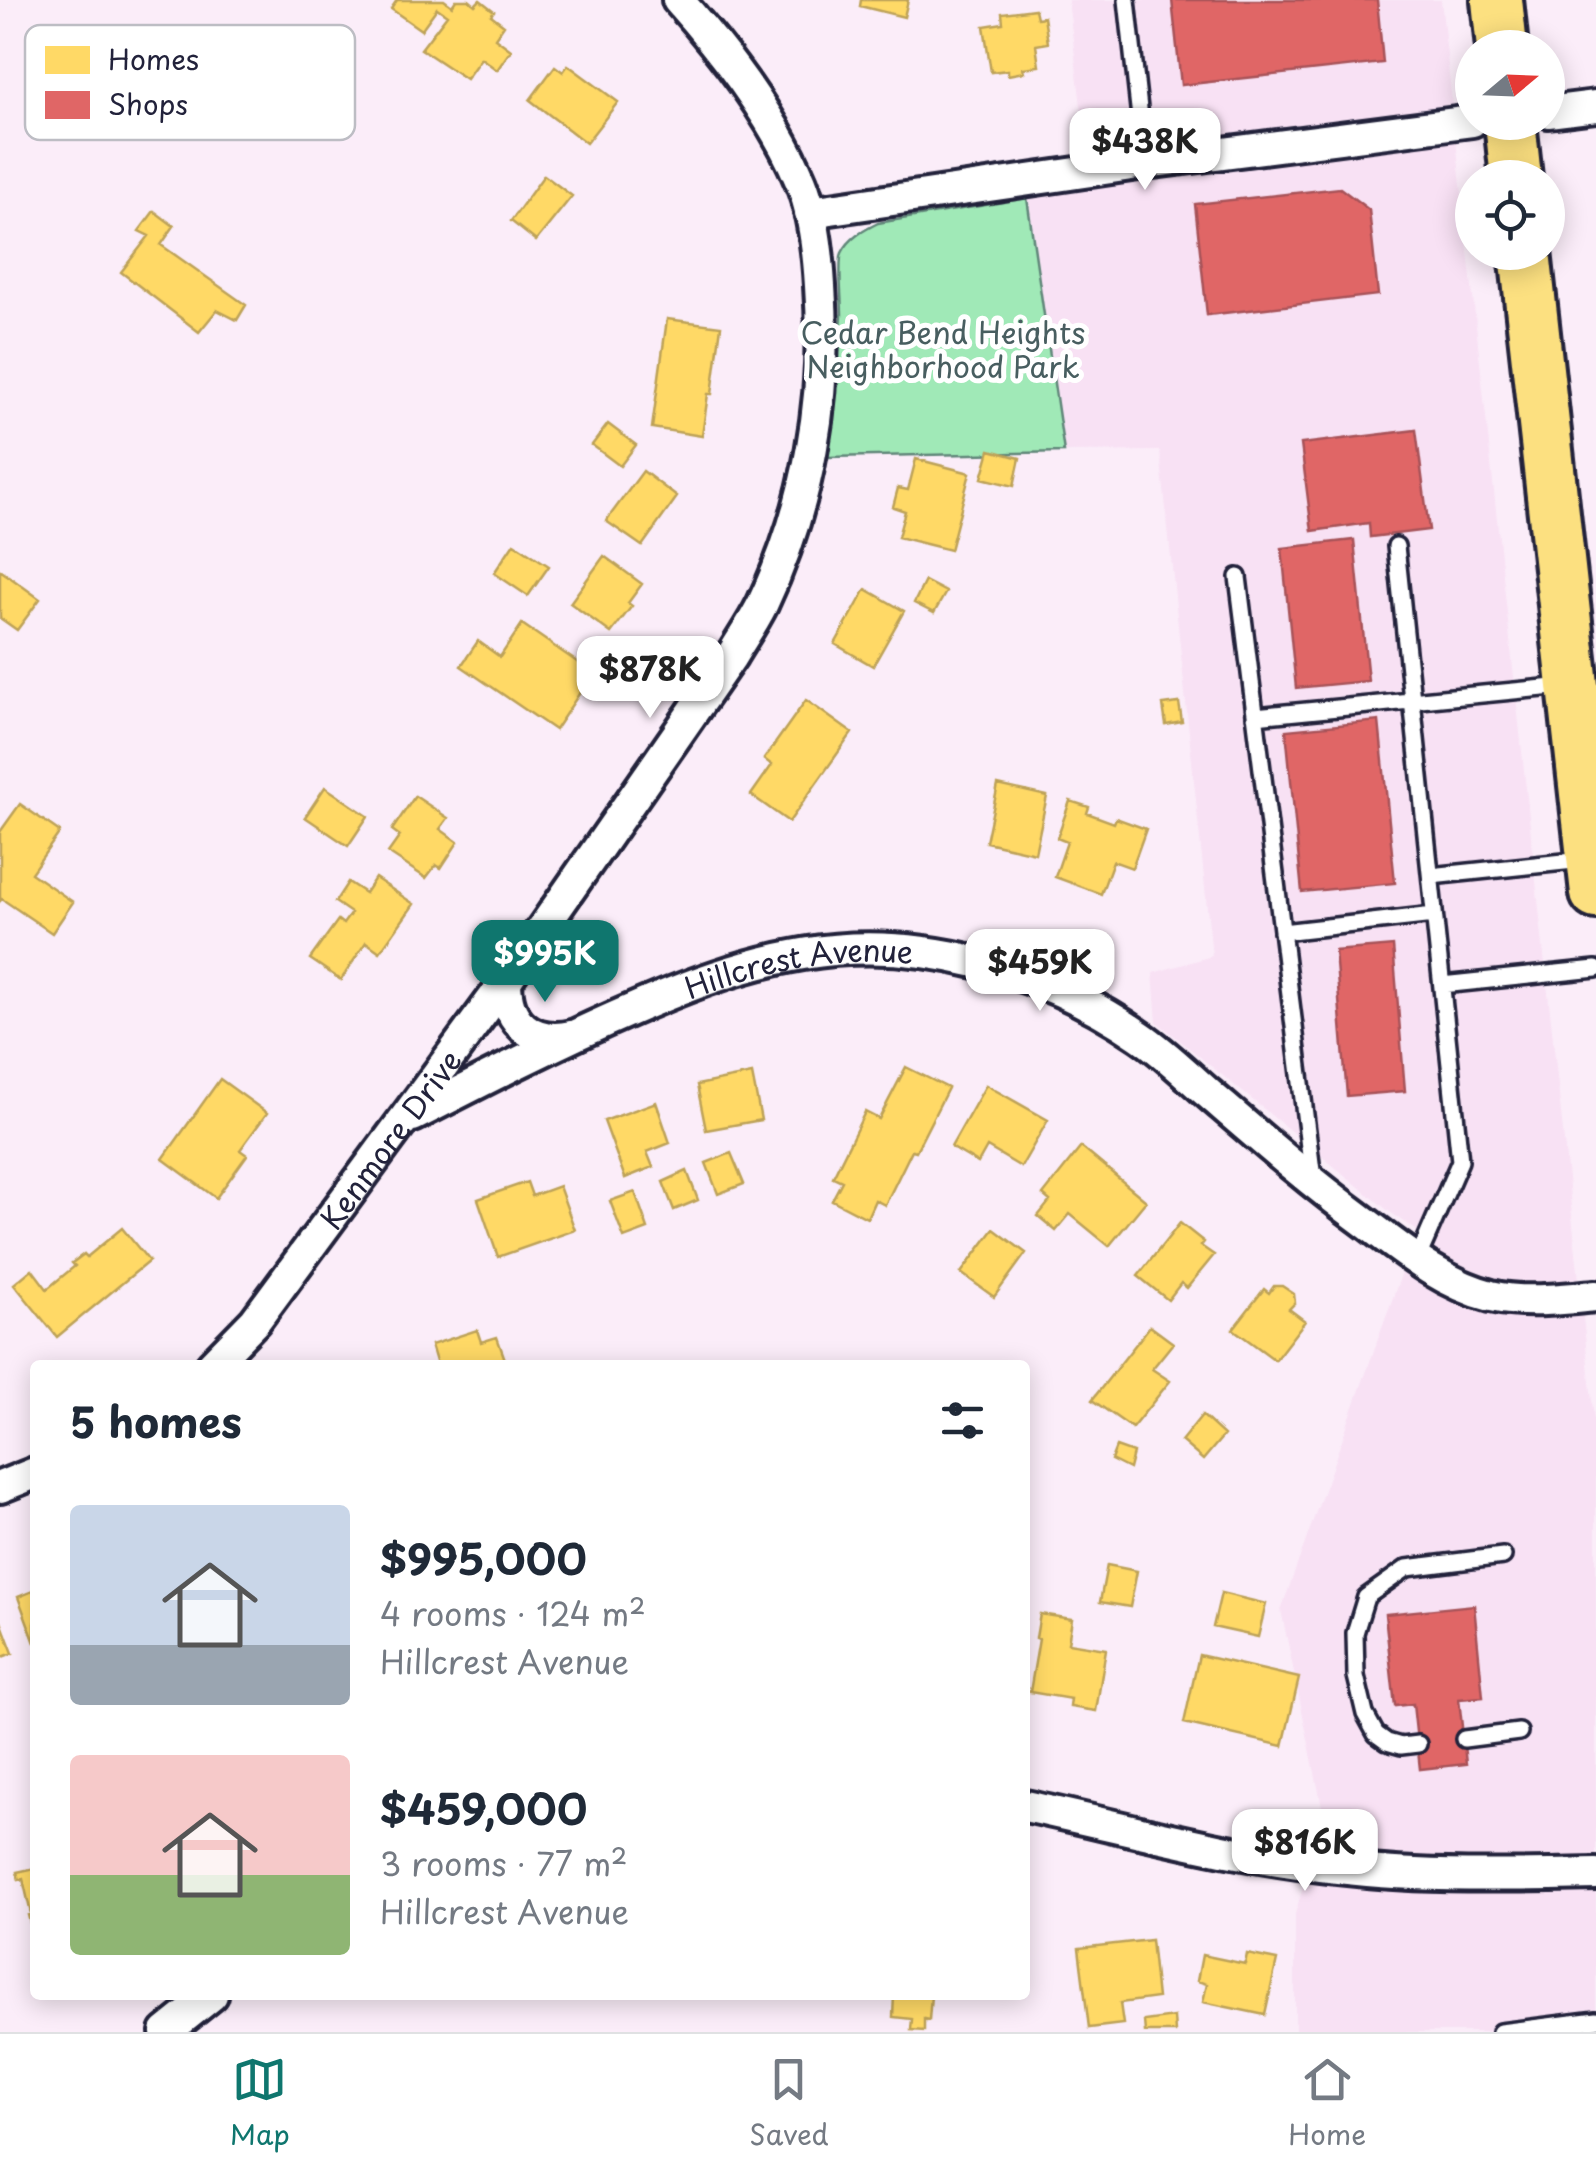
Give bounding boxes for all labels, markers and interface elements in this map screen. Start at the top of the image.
legend [25,25,355,140]
north arrow [1455,30,1565,140]
map controls [1455,30,1565,270]
text: Homes [108,37,199,80]
text: Shops [108,82,188,125]
pin: $438K [1075,108,1215,193]
text: $438K [1091,116,1199,164]
button: locate [1455,160,1565,270]
park label: Cedar Bend Heights Neighborhood Park [801,309,1085,388]
pin: $878K [580,636,720,721]
text: $878K [599,644,701,692]
pin: $995K [475,920,615,1005]
street label: Hillcrest Avenue [678,926,916,1009]
text: $995K [494,928,596,976]
pin: $459K [970,929,1110,1014]
text: $459K [987,937,1093,985]
street label: Kenmore Drive [308,1039,471,1238]
text: 5 homes [70,1389,242,1452]
icon: filters [935,1393,990,1448]
text: $995,000 [380,1526,587,1589]
icon: home [150,1545,270,1665]
text: 4 rooms · 124 m² [380,1589,646,1637]
text: Hillcrest Avenue [380,1637,629,1685]
text: $459,000 [380,1776,587,1839]
icon: home [150,1795,270,1915]
pin: $816K [1235,1809,1375,1894]
text: $816K [1254,1817,1356,1865]
text: 3 rooms · 77 m² [380,1839,628,1887]
text: Hillcrest Avenue [380,1887,629,1935]
tab: Map [230,2052,290,2155]
tab: Saved [749,2052,829,2155]
tab: Home [1288,2052,1366,2155]

